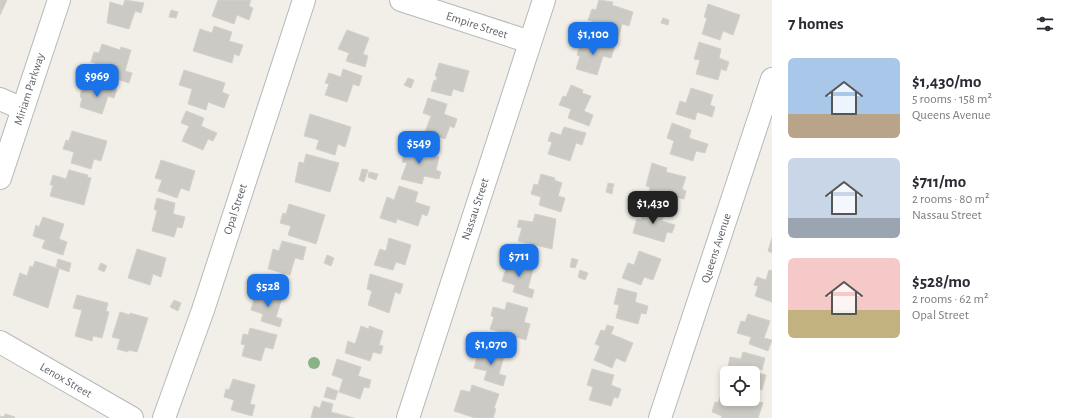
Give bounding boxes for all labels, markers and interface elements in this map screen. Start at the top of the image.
street label: Empire Street [445,9,509,41]
icon: filters [1034,13,1056,35]
text: 7 homes [788,15,844,32]
pin: $1,100 [560,22,626,56]
text: $1,100 [577,28,609,41]
street label: Miriam Parkway [12,51,47,127]
pin: $969 [73,64,121,98]
text: $969 [85,70,109,83]
text: $1,430/mo [912,73,981,90]
icon: home [820,74,868,122]
text: 5 rooms · 158 m² [912,93,992,106]
text: Queens Avenue [912,109,990,122]
pin: $549 [395,131,443,165]
text: $549 [407,137,431,150]
text: $711/mo [912,173,966,190]
icon: home [820,174,868,222]
street label: Nassau Street [459,176,491,241]
street label: Opal Street [221,182,249,236]
pin: $1,430 [620,191,686,225]
text: 2 rooms · 80 m² [912,193,989,206]
text: $1,430 [637,197,669,210]
text: Nassau Street [912,209,982,222]
street label: Queens Avenue [699,212,734,285]
pin: $711 [495,244,543,278]
text: $711 [509,250,529,263]
text: $528/mo [912,273,970,290]
pin: $528 [244,274,292,308]
icon: home [820,274,868,322]
text: $528 [256,280,280,293]
text: 2 rooms · 62 m² [912,293,988,306]
text: Opal Street [912,309,969,322]
pin: $1,070 [458,332,524,366]
text: $1,070 [475,338,507,351]
street label: Lenox Street [38,360,94,400]
map controls [720,366,760,406]
button: locate [720,366,760,406]

